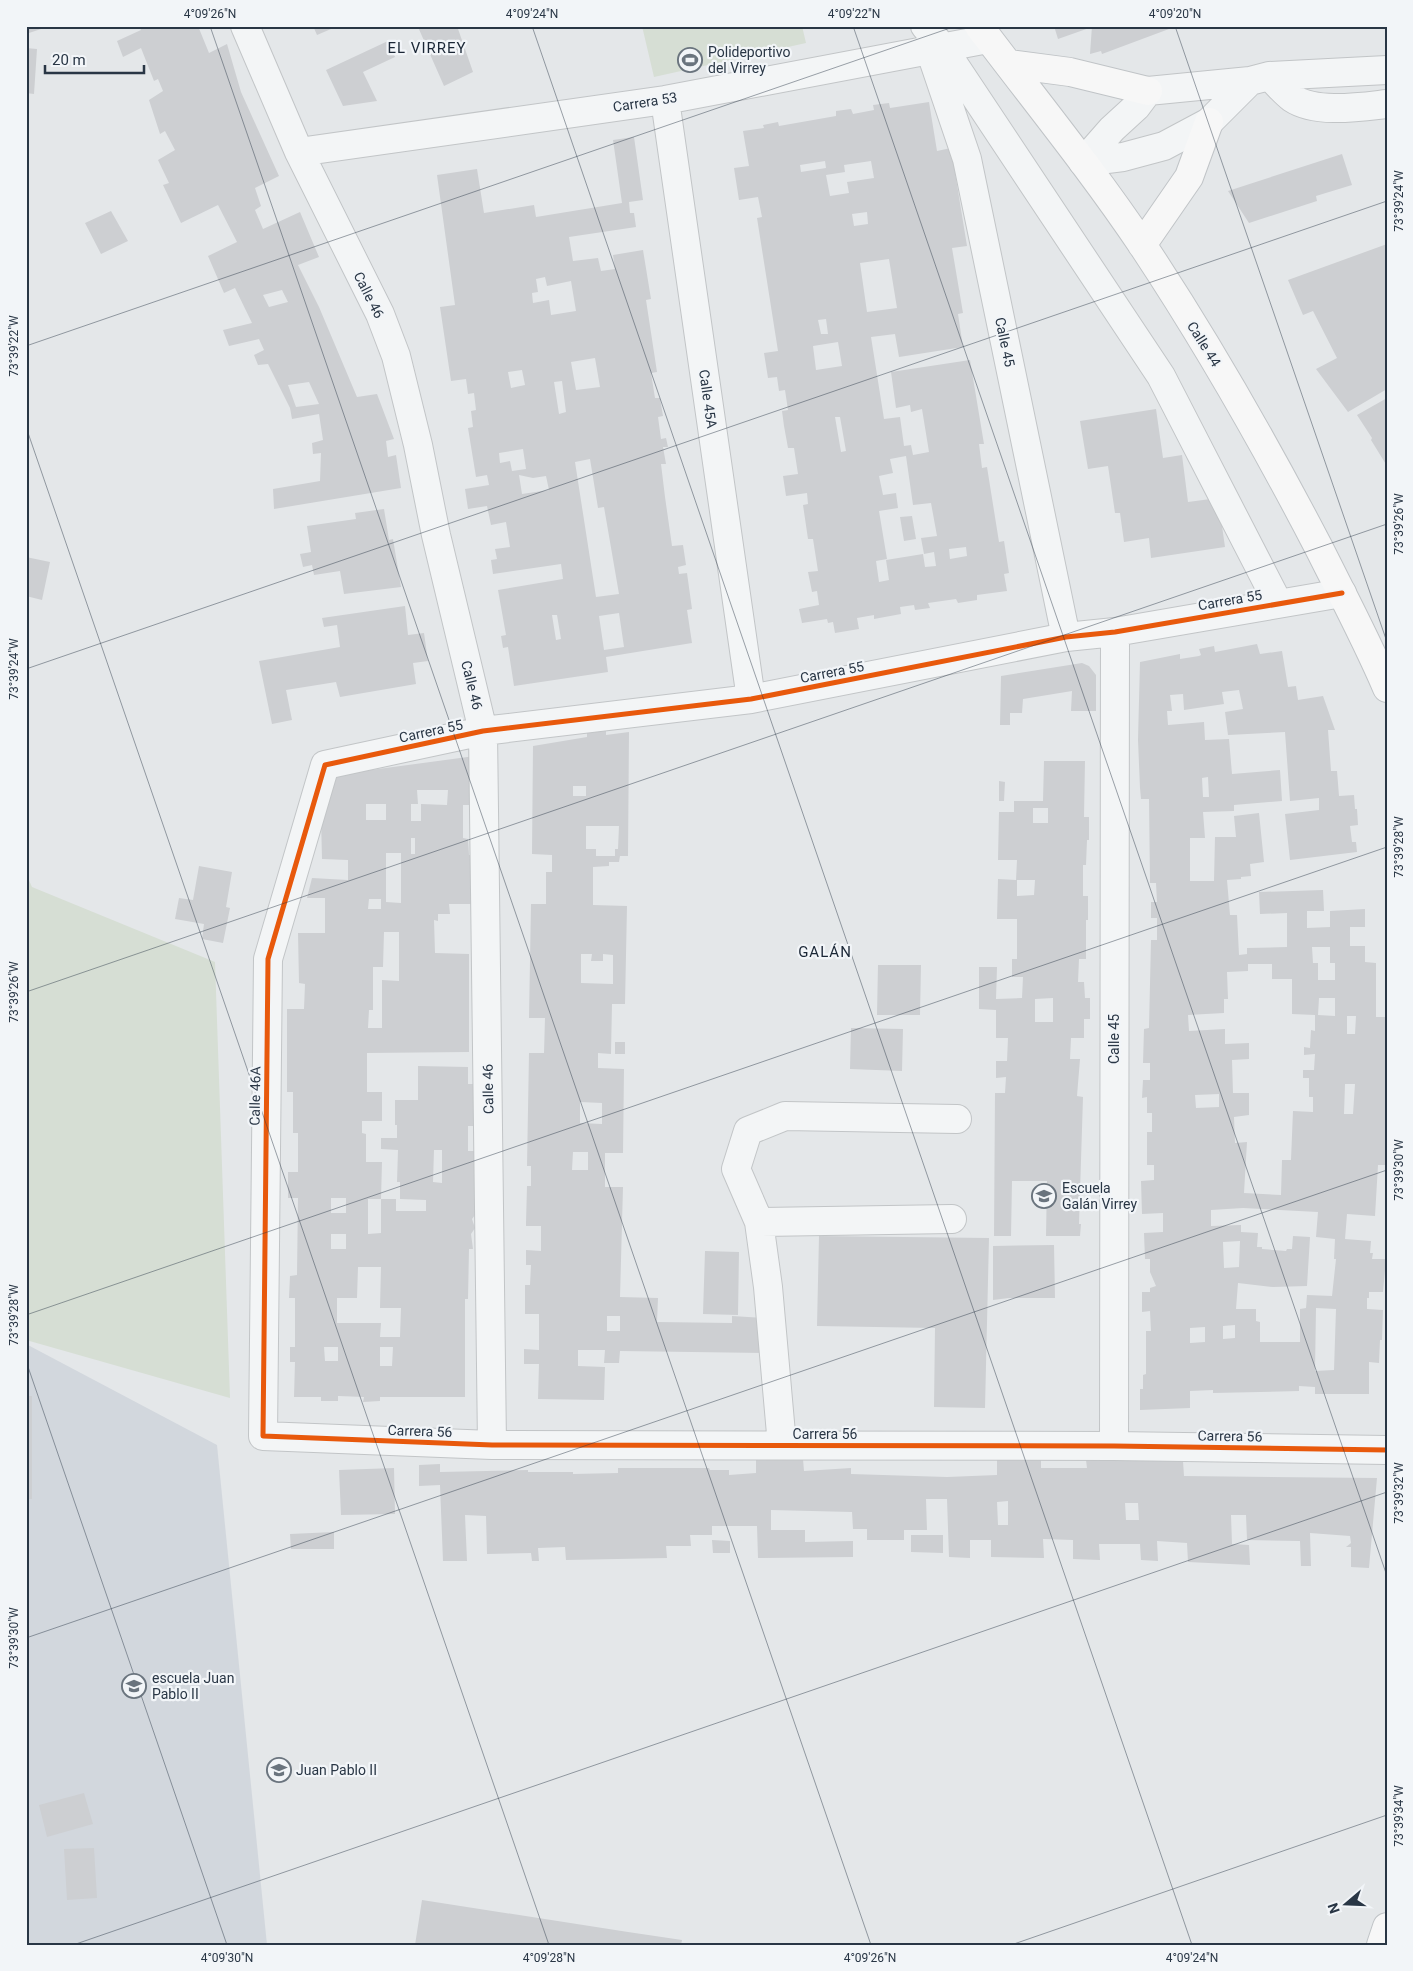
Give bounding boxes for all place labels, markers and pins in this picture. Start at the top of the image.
place label: Polideportivo del Virrey [708,44,790,76]
sports icon: Polideportivo del Virrey [677,47,703,73]
place label: Escuela Galán Virrey [1062,1180,1137,1212]
school or university icon: Escuela Galán Virrey [1031,1183,1057,1209]
place label: escuela Juan Pablo II [152,1670,234,1702]
school or university icon: escuela Juan Pablo II [121,1673,147,1699]
school or university icon: Juan Pablo II [266,1757,292,1783]
place label: Juan Pablo II [296,1762,377,1778]

